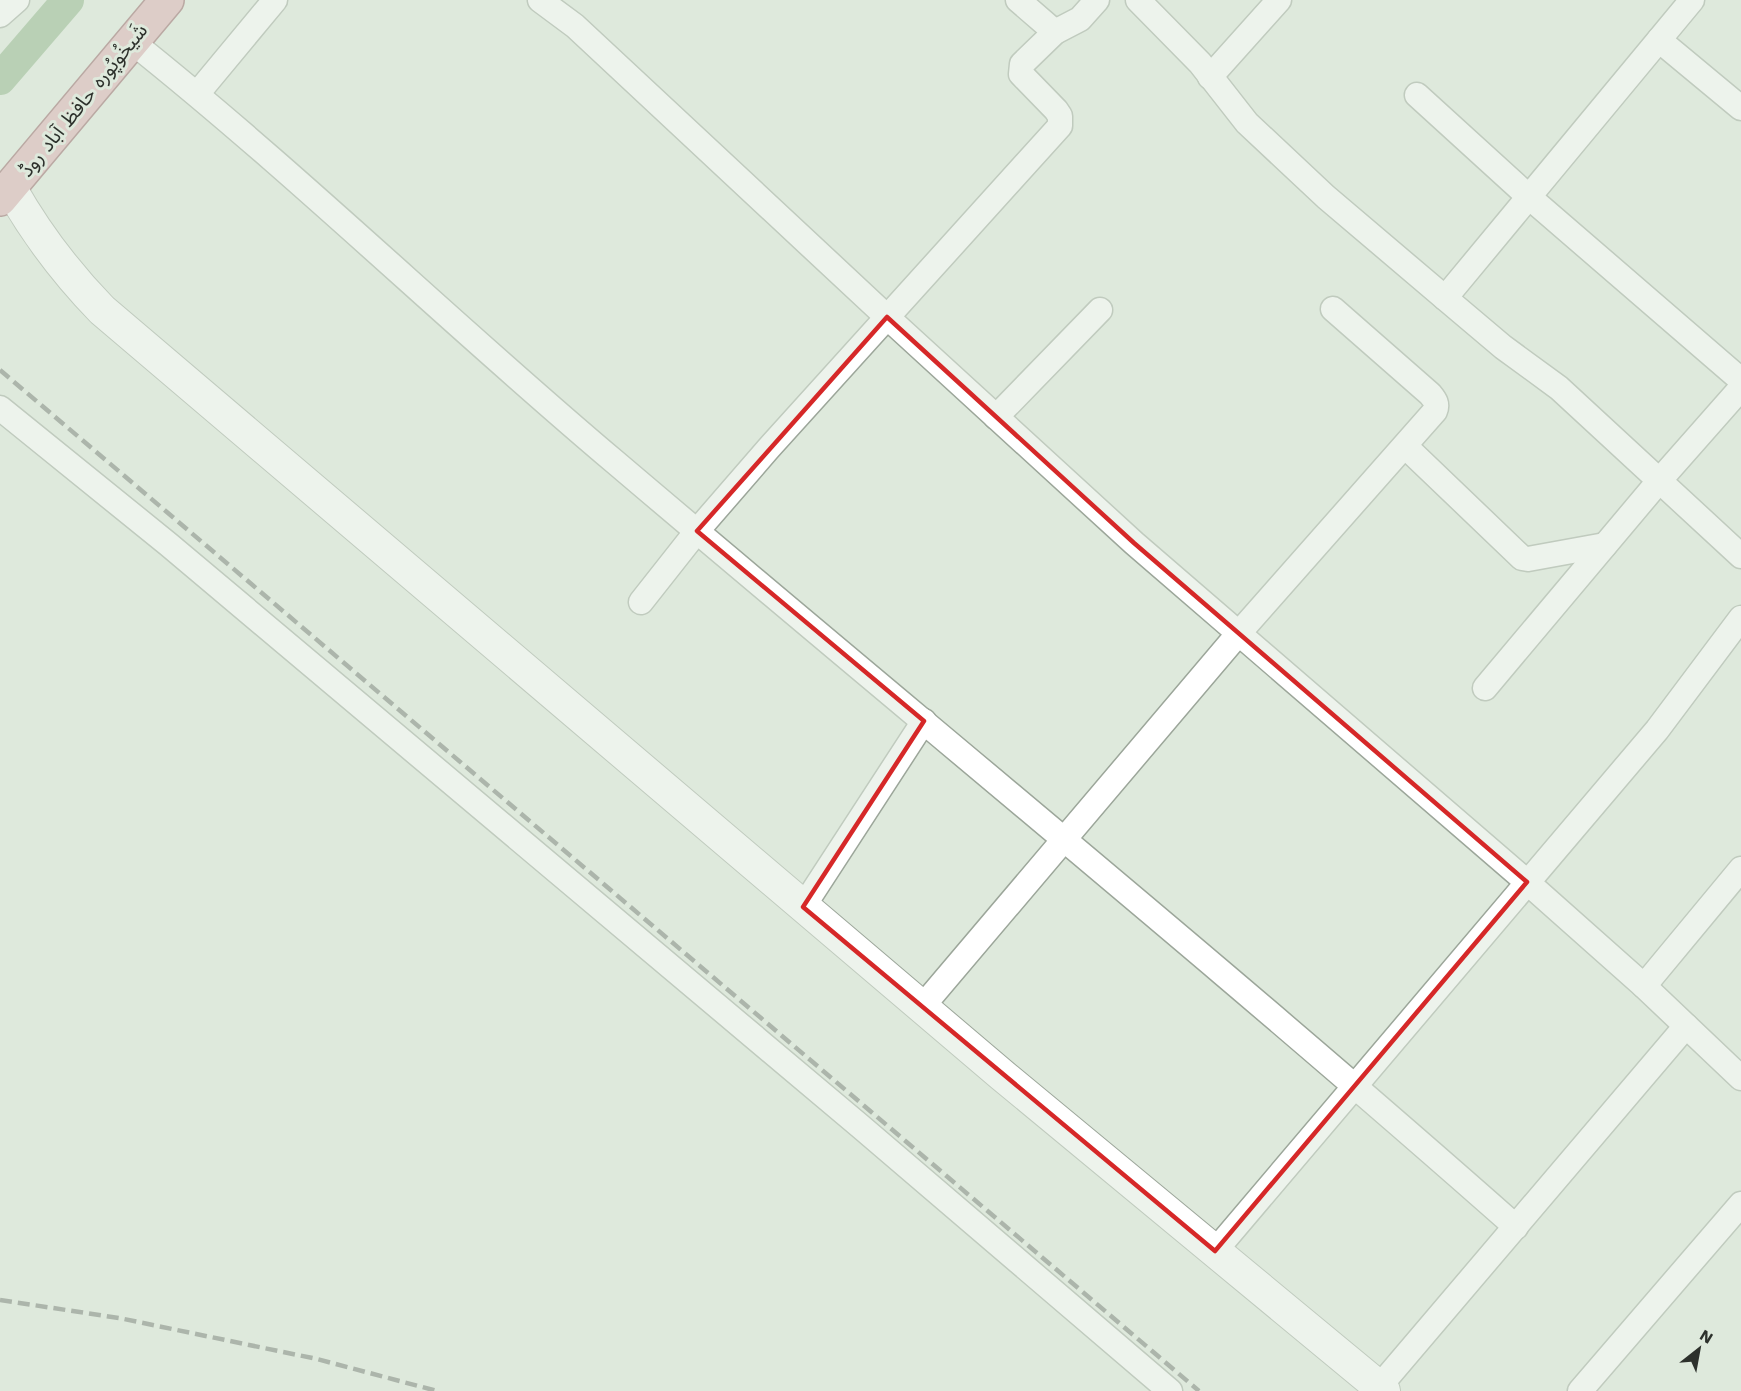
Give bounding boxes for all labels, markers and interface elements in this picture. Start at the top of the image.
street label: شَيخُوپُورہ حافظ آباد روڈ [14,19,153,182]
north arrow [1669,1319,1729,1379]
text: N [1696,1325,1716,1348]

